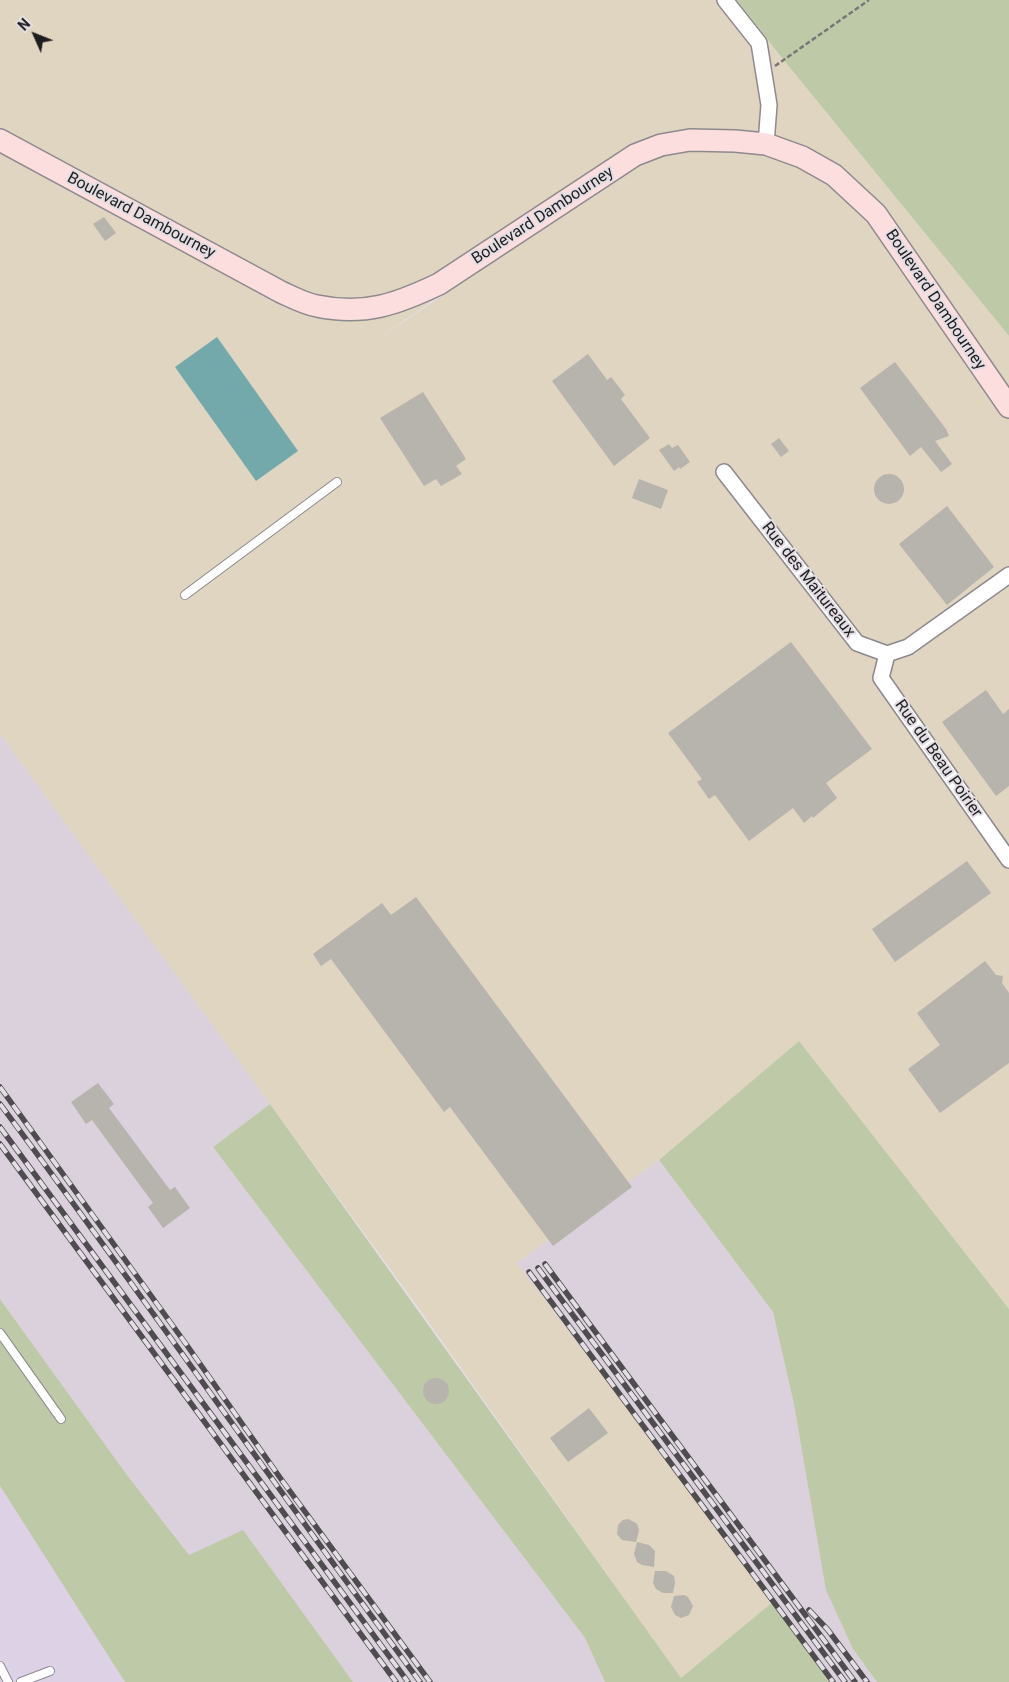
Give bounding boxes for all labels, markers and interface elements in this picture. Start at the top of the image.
north arrow [10,10,60,60]
text: N [15,15,33,34]
street label: Boulevard Dambourney [469,163,617,269]
street label: Boulevard Dambourney [64,169,218,263]
street label: Boulevard Dambourney [881,226,989,374]
street label: Rue des Maitureaux [757,519,859,641]
street label: Rue du Beau Poirier [890,697,986,821]

